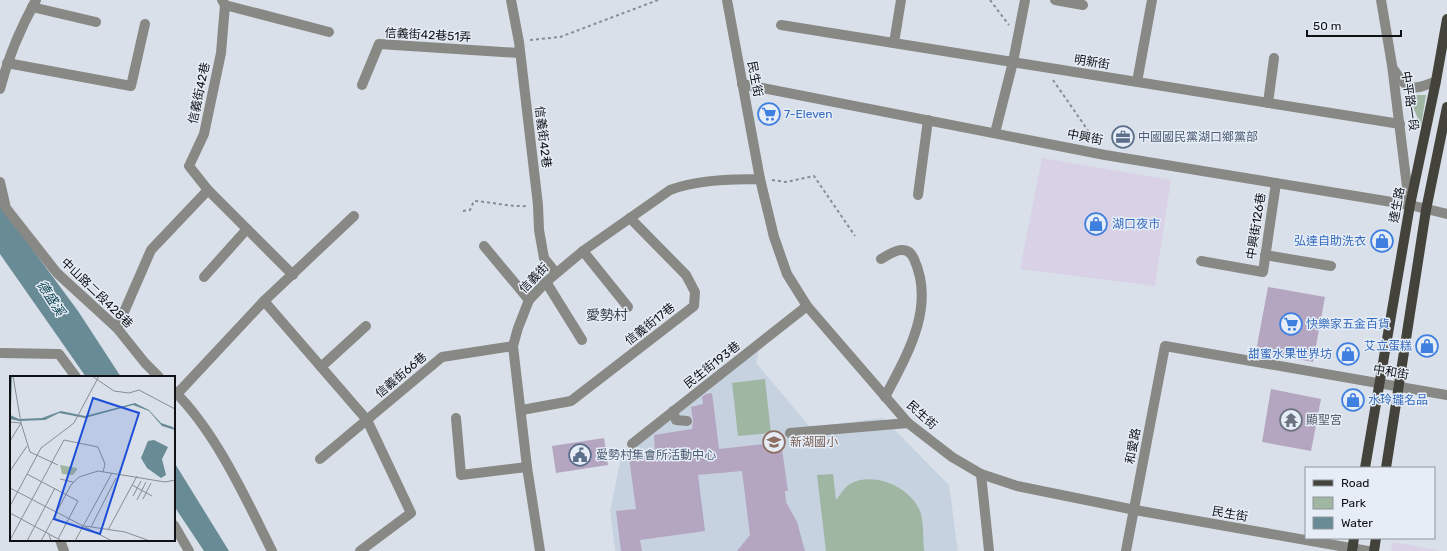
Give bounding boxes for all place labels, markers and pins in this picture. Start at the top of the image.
supermarket icon: 7-Eleven [756,101,782,127]
place label: 7-Eleven [784,107,833,121]
office icon: 中國國民黨湖口鄉黨部 [1110,124,1136,150]
place label: 中國國民黨湖口鄉黨部 [1138,130,1258,144]
shop icon: 湖口夜市 [1083,211,1109,237]
place label: 湖口夜市 [1112,217,1160,231]
shop icon: 弘達自助洗衣 [1369,228,1395,254]
place label: 弘達自助洗衣 [1294,234,1366,248]
supermarket icon: 快樂家五金百貨 [1278,311,1304,337]
place label: 快樂家五金百貨 [1306,317,1390,331]
shop icon: 艾立蛋糕 [1414,333,1440,359]
place label: 艾立蛋糕 [1364,339,1412,353]
shop icon: 甜蜜水果世界坊 [1335,341,1361,367]
place label: 甜蜜水果世界坊 [1248,347,1332,361]
shop icon: 水玲瓏名品 [1340,387,1366,413]
place label: 水玲瓏名品 [1368,393,1428,407]
temple icon: 顯聖宮 [1278,407,1304,433]
place label: 顯聖宮 [1306,413,1342,427]
school or university icon: 新湖國小 [761,429,787,455]
place label: 新湖國小 [790,435,838,449]
public building icon: 愛勢村集會所活動中心 [567,442,593,468]
place label: 愛勢村集會所活動中心 [596,448,716,462]

